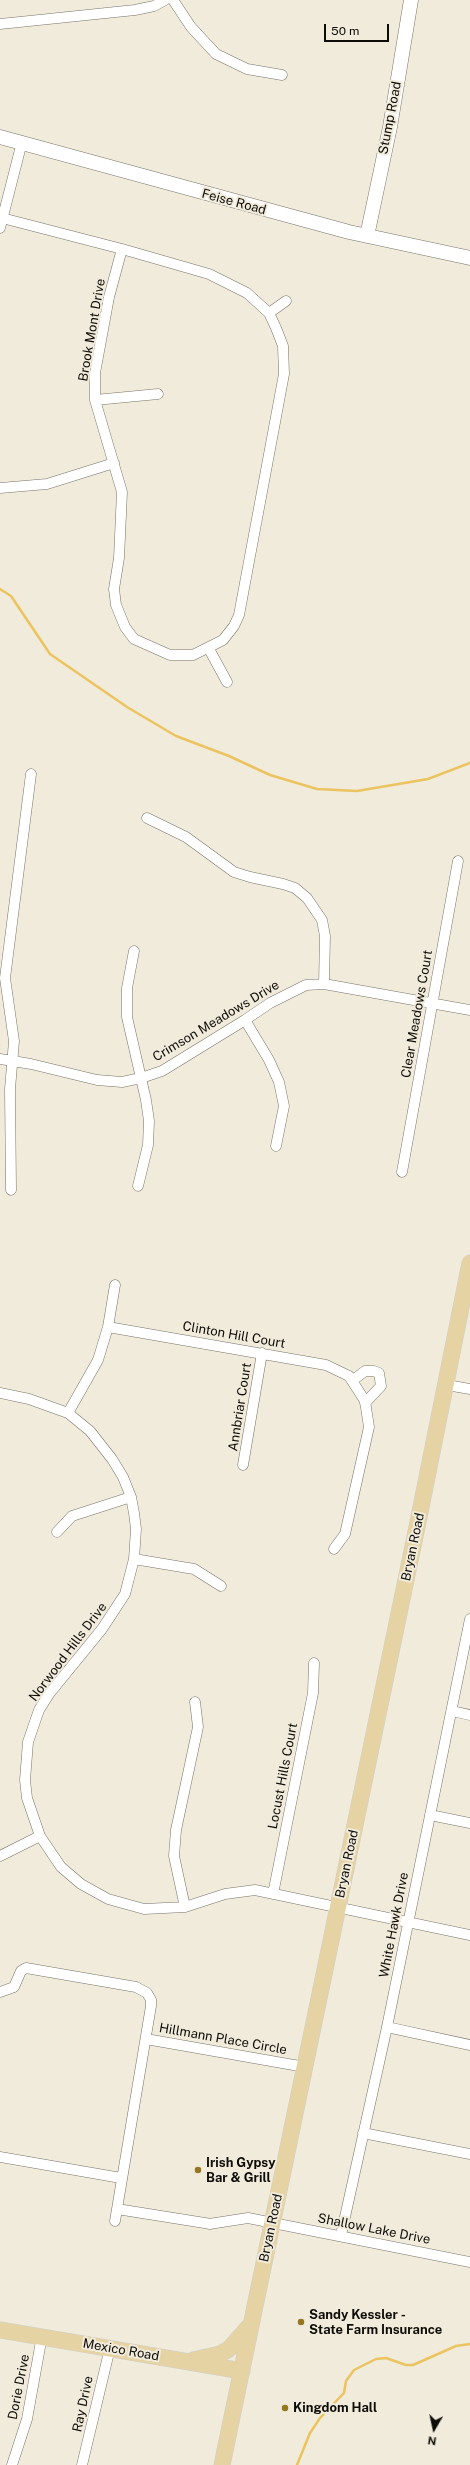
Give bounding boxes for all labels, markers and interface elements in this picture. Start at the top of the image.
scale bar [326,16,391,42]
text: 50 m [331,24,359,38]
street label: Stump Road [375,80,405,156]
street label: Feise Road [200,186,268,218]
street label: Brook Mont Drive [75,277,109,383]
street label: Clear Meadows Court [398,949,436,1079]
street label: Crimson Meadows Drive [150,977,282,1065]
street label: Clinton Hill Court [181,1318,287,1352]
street label: Annbriar Court [225,1362,255,1452]
street label: Bryan Road [398,1511,428,1583]
street label: Norwood Hills Drive [26,1600,110,1704]
street label: Locust Hills Court [265,1721,301,1831]
street label: Bryan Road [332,1828,362,1900]
street label: White Hawk Drive [376,1871,412,1979]
street label: Hillmann Place Circle [158,2020,288,2058]
place label: Irish Gypsy Bar & Grill [206,2155,275,2186]
marker: Irish Gypsy Bar & Grill [193,2165,203,2175]
street label: Bryan Road [256,2192,286,2264]
street label: Shallow Lake Drive [316,2210,432,2248]
place label: Sandy Kessler - State Farm Insurance [309,2307,442,2338]
marker: Sandy Kessler - State Farm Insurance [296,2317,306,2327]
street label: Mexico Road [82,2336,160,2364]
street label: Dorie Drive [5,2353,33,2421]
street label: Ray Drive [69,2375,97,2433]
place label: Kingdom Hall [293,2400,377,2416]
marker: Kingdom Hall [280,2403,290,2413]
north arrow [414,2409,454,2449]
text: N [427,2434,437,2447]

